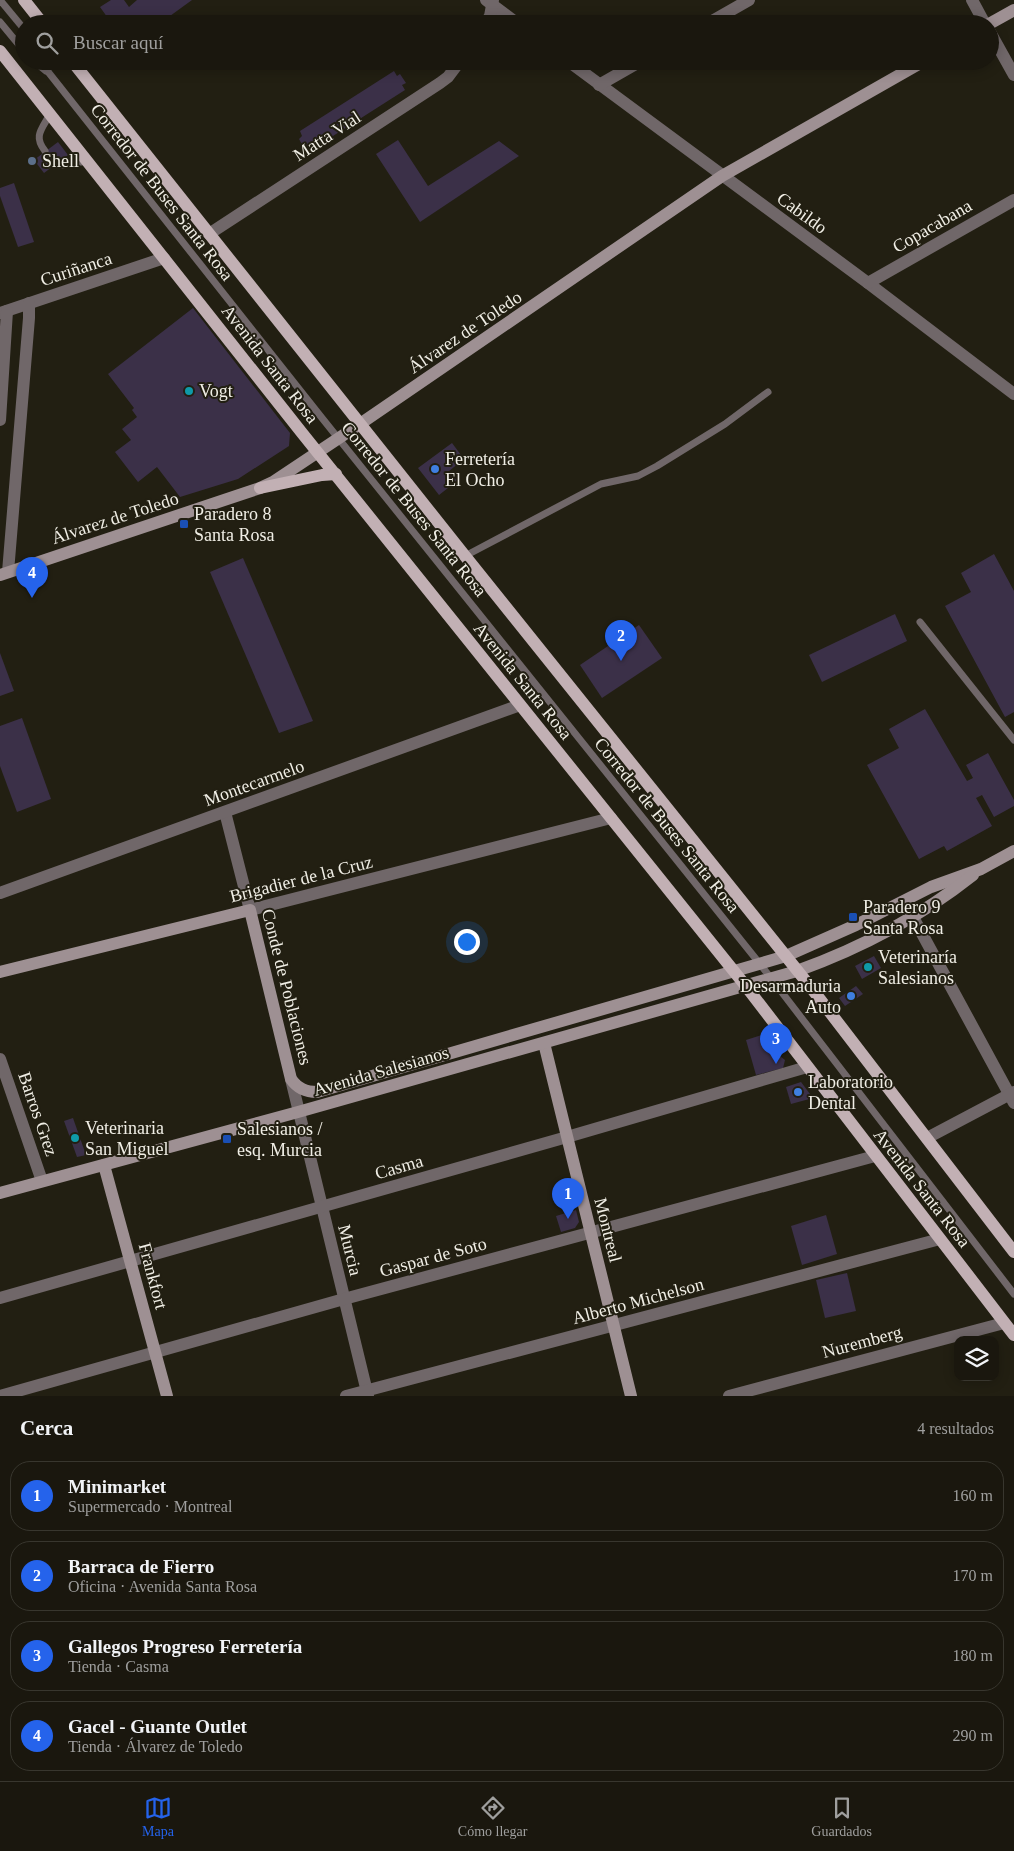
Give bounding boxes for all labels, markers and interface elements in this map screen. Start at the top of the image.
search box [15,15,999,70]
icon: search [33,29,61,57]
text: Buscar aquí [73,32,163,53]
street label: Corredor de Buses Santa Rosa [87,100,237,284]
street label: Matta Vial [290,107,364,165]
place label: Shell [42,151,79,171]
marker: Shell [26,155,38,167]
street label: Cabildo [773,188,831,238]
street label: Copacabana [889,195,975,257]
street label: Curiñanca [38,248,114,290]
street label: Álvarez de Toledo [404,286,525,377]
street label: Avenida Santa Rosa [218,301,322,427]
place label: Vogt [199,381,233,401]
marker: Vogt [183,385,195,397]
street label: Corredor de Buses Santa Rosa [337,418,491,600]
place label: Ferretería El Ocho [445,449,515,490]
marker: Ferretería El Ocho [429,463,441,475]
street label: Álvarez de Toledo [49,487,181,548]
place label: Paradero 8 Santa Rosa [194,504,275,545]
marker: Paradero 8 Santa Rosa [178,518,190,530]
pin: 4 [16,557,48,598]
street label: Avenida Santa Rosa [470,619,576,743]
pin: 2 [605,620,637,661]
street label: Corredor de Buses Santa Rosa [590,734,744,916]
street label: Montecarmelo [201,756,307,810]
street label: Brigadier de la Cruz [228,852,374,906]
place label: Paradero 9 Santa Rosa [863,897,944,938]
street label: Conde de Poblaciones [258,907,316,1067]
marker: Paradero 9 Santa Rosa [847,911,859,923]
your location [454,929,480,955]
place label: Veterinaría Salesianos [878,947,957,988]
marker: Veterinaría Salesianos [862,961,874,973]
place label: Desarmaduria Auto [740,976,841,1017]
marker: Desarmaduria Auto [845,990,857,1002]
pin: 3 [760,1023,792,1064]
street label: Avenida Salesianos [311,1042,451,1100]
street label: Barros Grez [14,1069,62,1159]
place label: Laboratorio Dental [808,1072,893,1113]
marker: Laboratorio Dental [792,1086,804,1098]
place label: Veterinaria San Miguel [85,1118,169,1159]
place label: Salesianos / esq. Murcia [237,1119,323,1160]
street label: Avenida Santa Rosa [870,1125,974,1251]
marker: Veterinaria San Miguel [69,1132,81,1144]
marker: Salesianos / esq. Murcia [221,1133,233,1145]
street label: Casma [373,1151,425,1183]
pin: 1 [552,1178,584,1219]
street label: Montreal [590,1196,626,1264]
street label: Murcia [334,1222,366,1278]
street label: Gaspar de Soto [377,1233,489,1281]
street label: Frankfort [135,1241,171,1311]
street label: Alberto Michelson [570,1274,706,1328]
street label: Nuremberg [820,1322,904,1362]
map controls [954,1336,999,1381]
button: layers [954,1336,999,1381]
text: Cerca [20,1416,73,1440]
text: 4 resultados [917,1420,994,1437]
text: Minimarket [68,1476,166,1497]
text: 1 [33,1487,41,1504]
text: 160 m [953,1487,993,1504]
text: Supermercado · Montreal [68,1498,232,1515]
text: Barraca de Fierro [68,1556,214,1577]
text: 2 [33,1567,41,1584]
text: 170 m [953,1567,993,1584]
text: Oficina · Avenida Santa Rosa [68,1578,257,1595]
text: Gallegos Progreso Ferretería [68,1636,302,1657]
text: 3 [33,1647,41,1664]
text: 180 m [953,1647,993,1664]
text: Tienda · Casma [68,1658,169,1675]
text: Gacel - Guante Outlet [68,1716,247,1737]
text: 4 [33,1727,41,1744]
text: 290 m [953,1727,993,1744]
text: Tienda · Álvarez de Toledo [68,1738,243,1755]
tab: Mapa [142,1794,174,1840]
tab: Cómo llegar [458,1794,527,1840]
tab: Guardados [811,1794,872,1840]

